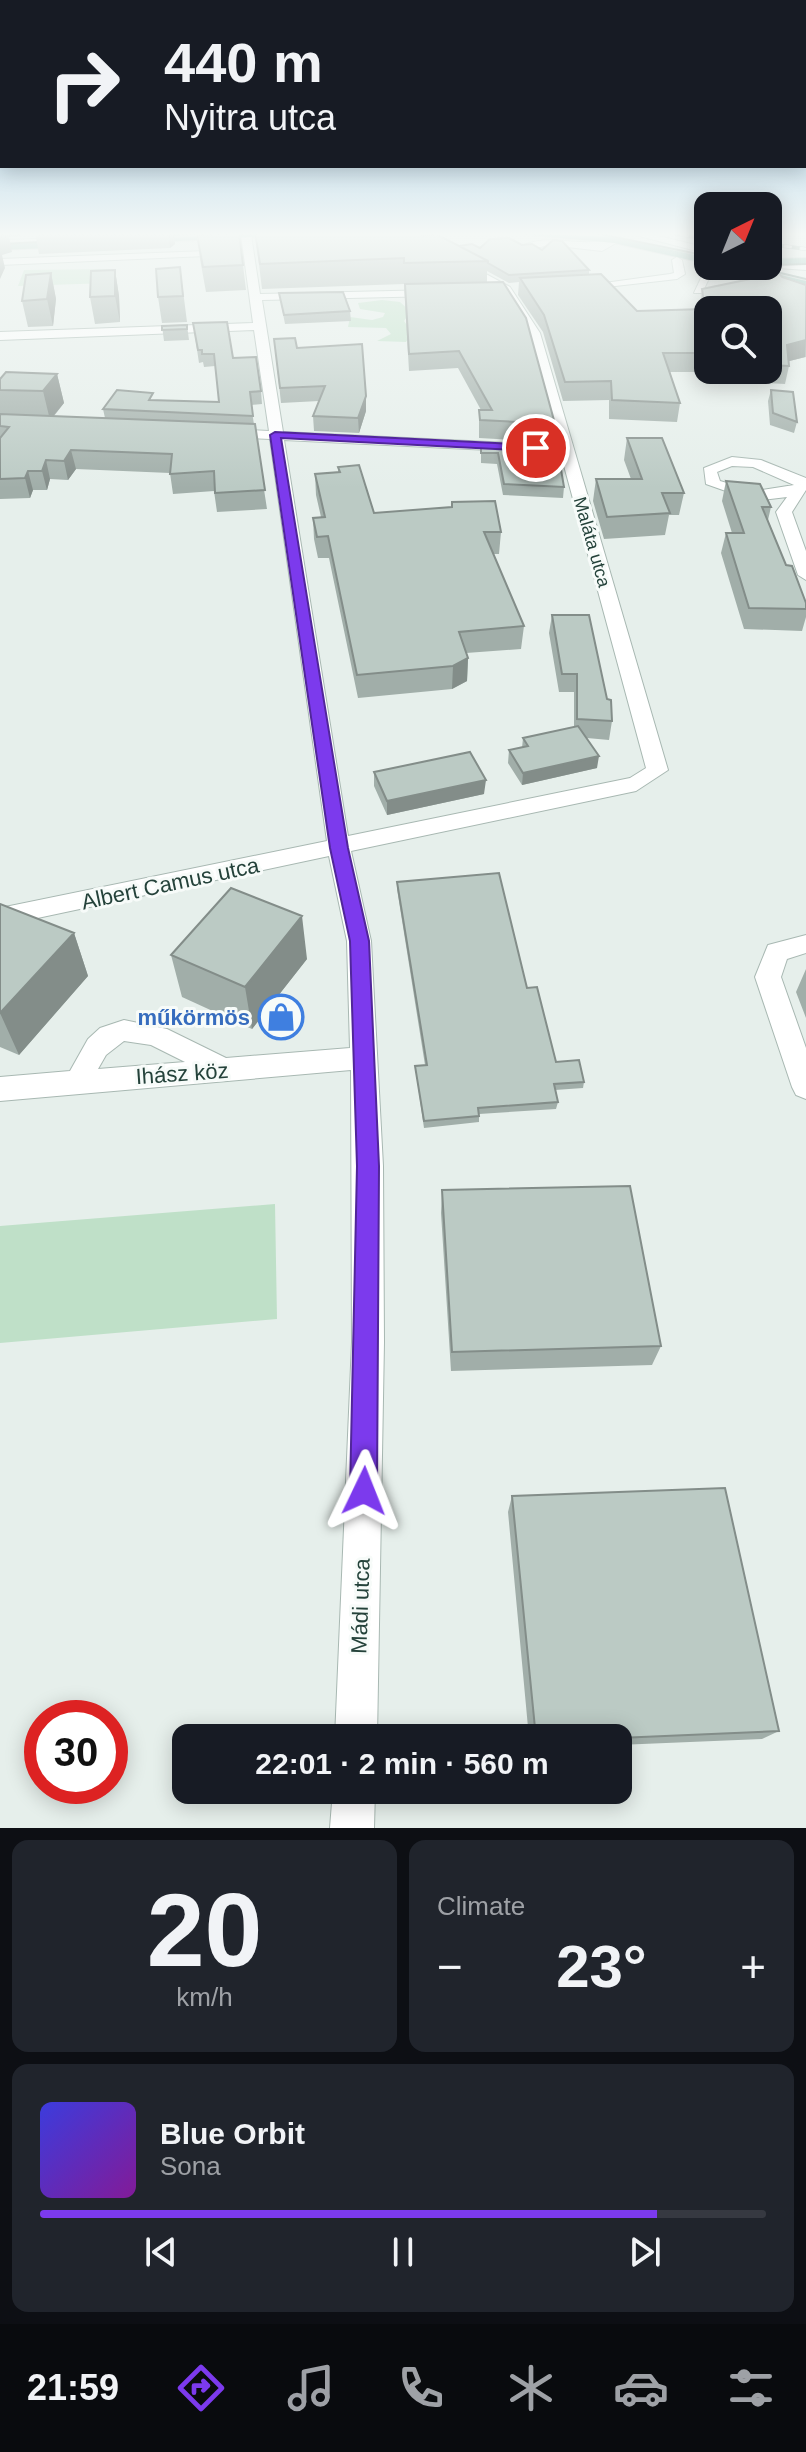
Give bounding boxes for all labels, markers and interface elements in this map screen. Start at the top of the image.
text: 440 m [164,31,323,94]
icon: right [32,32,136,136]
text: Nyitra utca [164,97,336,138]
north arrow [694,192,782,280]
map controls [694,192,782,384]
button: search [694,296,782,384]
pin [502,414,570,482]
icon: arrive [514,426,558,470]
street label: Maláta utca [570,495,615,590]
street label: Albert Camus utca [79,852,262,915]
shop icon: műkörmös [257,993,305,1041]
place label: műkörmös [138,1005,250,1030]
street label: Ihász köz [135,1058,229,1089]
position arrow [322,1449,406,1533]
street label: Mádi utca [346,1557,375,1654]
speed limit sign: 30 [24,1700,128,1804]
text: 22:01 · 2 min · 560 m [255,1747,549,1780]
text: 20 [147,1872,262,1988]
text: Climate [437,1891,525,1921]
text: 23° [556,1933,647,2000]
text: − [437,1942,463,1991]
text: + [740,1942,766,1991]
text: km/h [176,1982,233,2012]
text: Blue Orbit [160,2117,305,2150]
text: Sona [160,2151,221,2181]
icon: previous [139,2230,183,2274]
icon: pause [381,2230,425,2274]
icon: next [623,2230,667,2274]
icon: directions [173,2360,229,2416]
icon: music [283,2360,339,2416]
icon: phone [393,2360,449,2416]
icon: climate [503,2360,559,2416]
icon: car [613,2360,669,2416]
icon: filters [723,2360,779,2416]
text: 21:59 [27,2367,119,2408]

